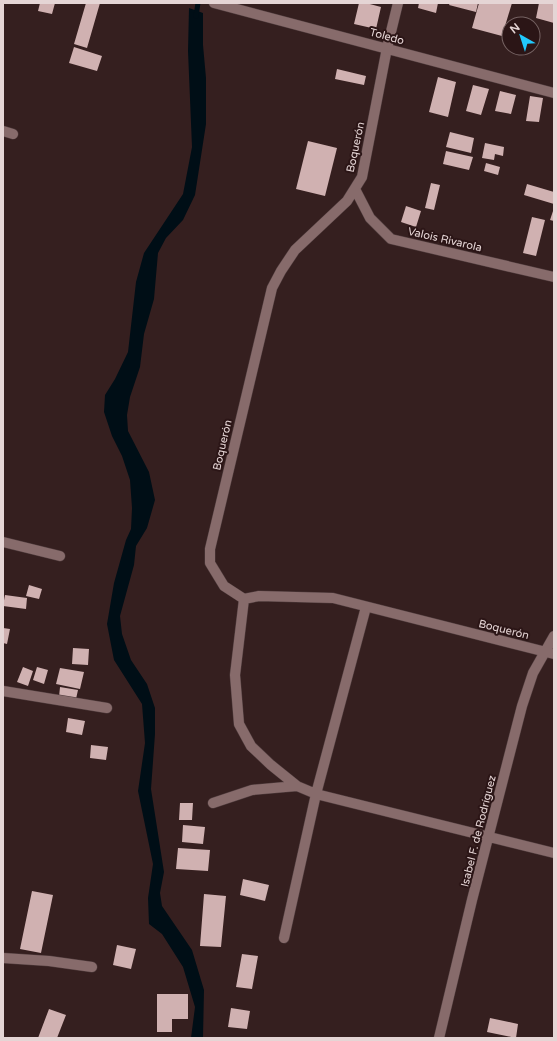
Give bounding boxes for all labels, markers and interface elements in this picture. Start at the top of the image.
north arrow [501,16,541,56]
text: N [507,21,523,36]
street label: Toledo [368,26,406,47]
street label: Boquerón [344,121,367,174]
street label: Valois Rivarola [407,225,483,254]
street label: Boquerón [210,419,235,472]
street label: Boquerón [477,617,530,642]
street label: Isabel F. de Rodríguez [458,773,499,888]

